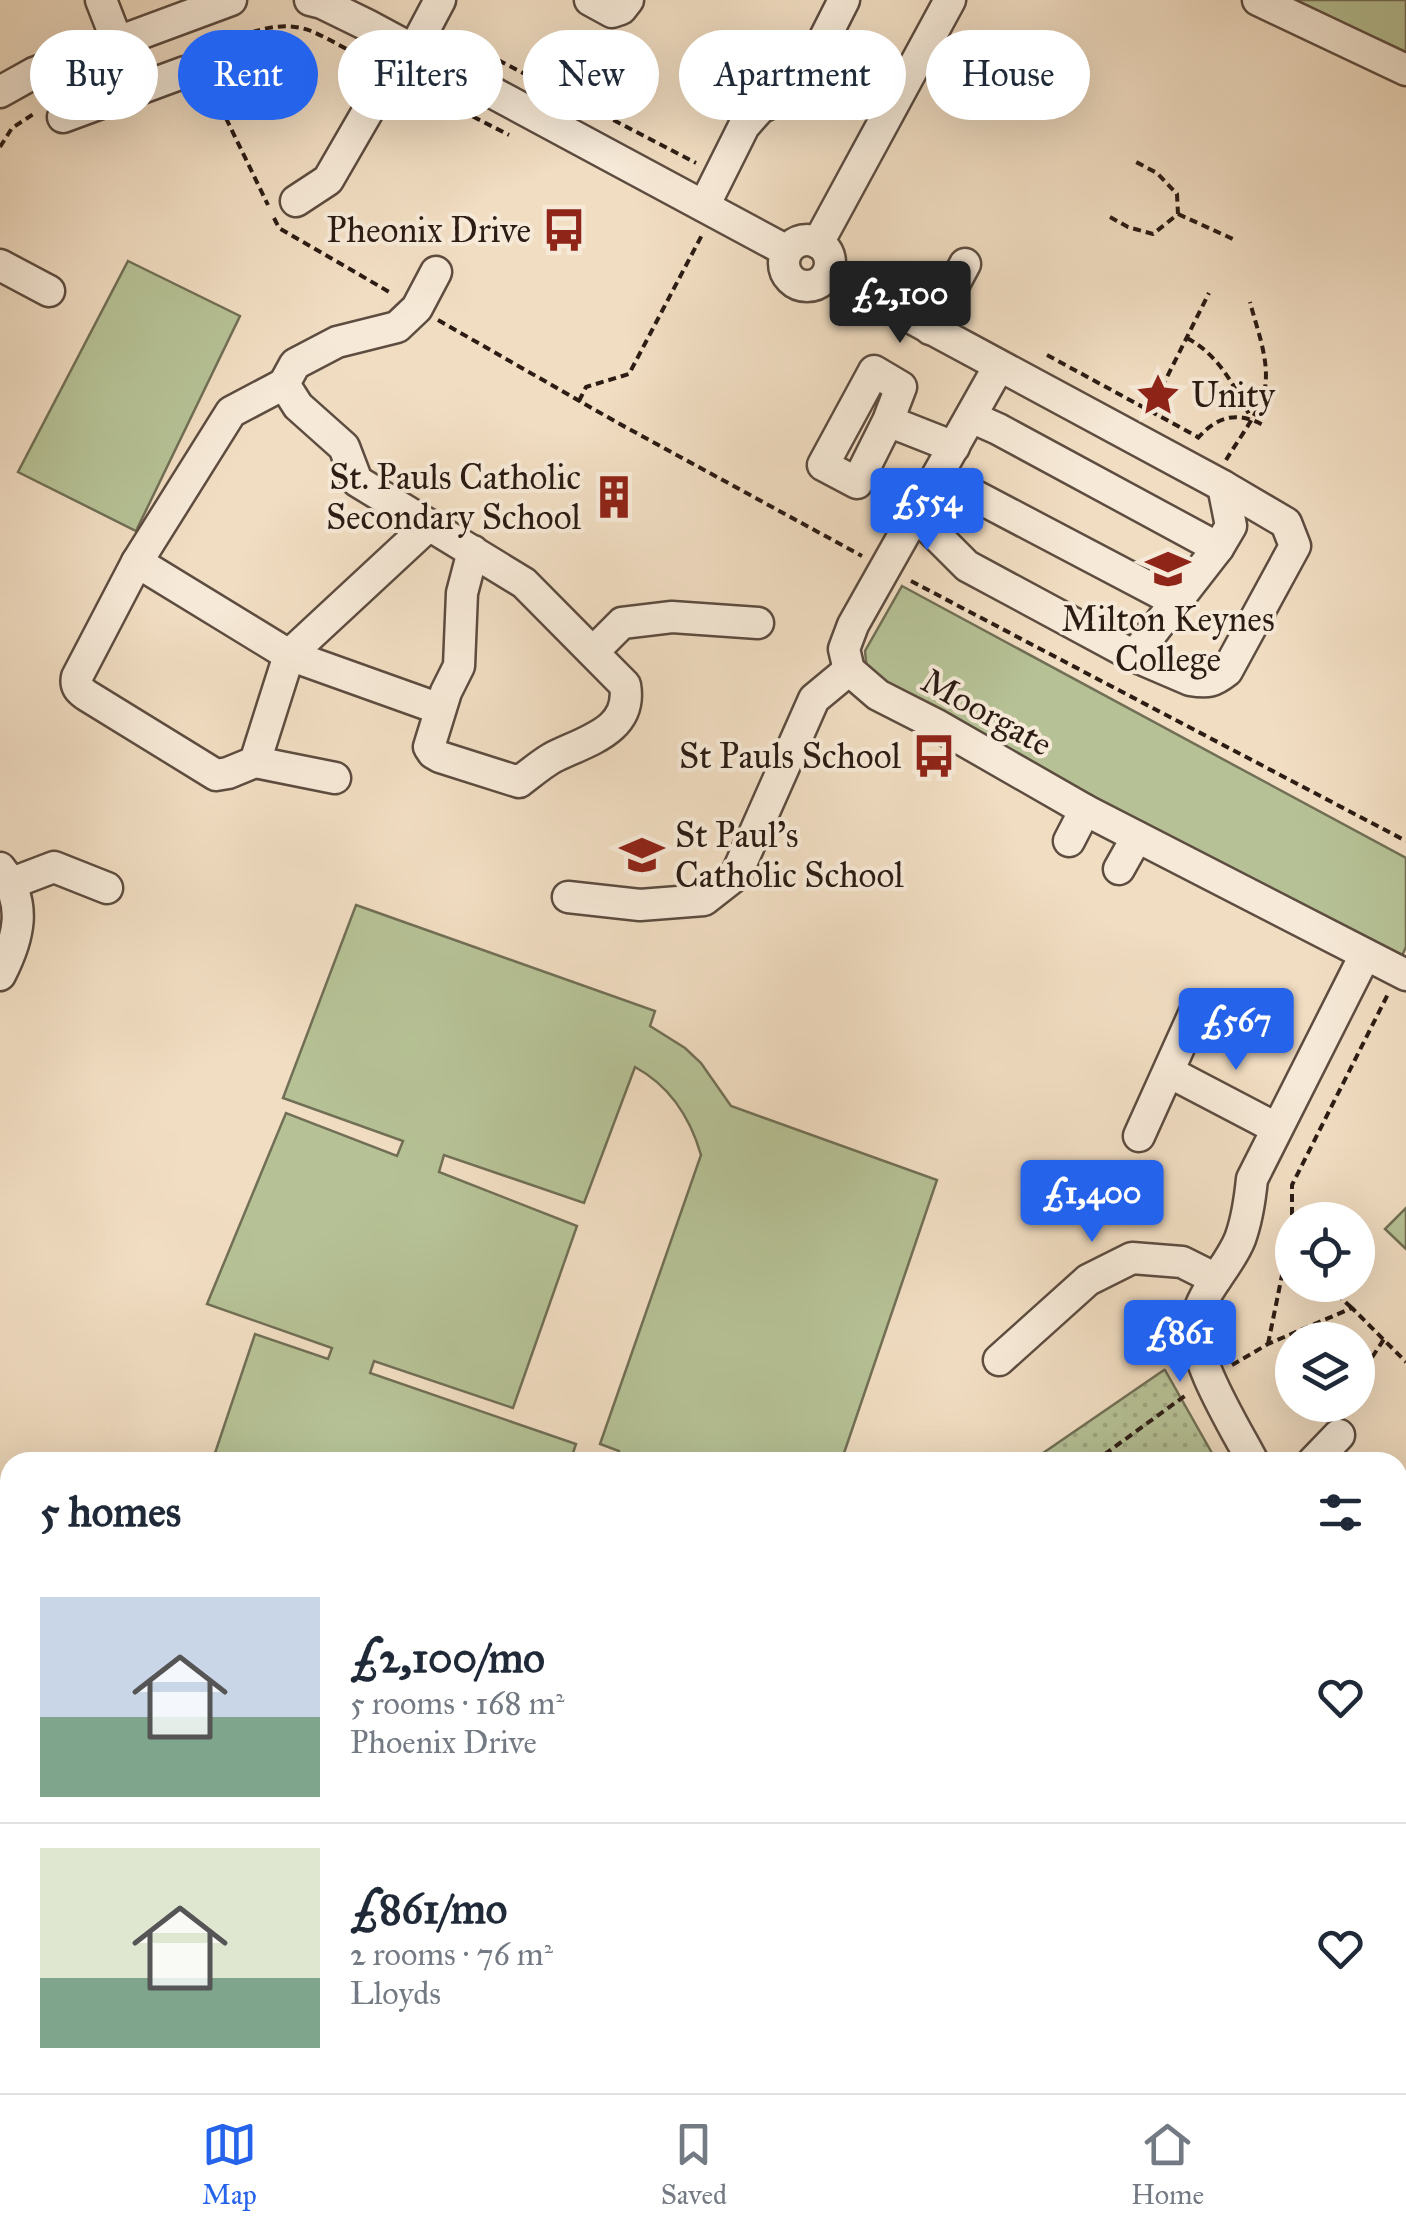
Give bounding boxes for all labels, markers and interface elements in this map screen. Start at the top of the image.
chip: Buy [30,30,158,120]
chip: Rent [178,30,318,120]
chip: Filters [338,30,503,120]
chip: New [523,30,659,120]
chip: Apartment [679,30,906,120]
chip: House [926,30,1090,120]
bus stop icon: Pheonix Drive [540,206,588,254]
place label: Pheonix Drive [327,209,531,252]
pin: £2,100 [819,261,981,346]
text: £2,100 [852,274,948,313]
place icon: Unity [1134,371,1182,419]
place label: Unity [1191,374,1276,417]
place label: St. Pauls Catholic Secondary School [326,456,582,539]
pin: £554 [868,468,986,553]
building icon: St. Pauls Catholic Secondary School [590,473,638,521]
text: £554 [893,481,961,520]
school or university icon: Milton Keynes College [1144,545,1192,593]
place label: Milton Keynes College [1061,598,1275,681]
street label: Moorgate [914,659,1060,766]
bus stop icon: St Pauls School [910,732,958,780]
place label: St Pauls School [679,735,902,778]
place label: St Paul's Catholic School [675,814,904,897]
school or university icon: St Paul's Catholic School [618,831,666,879]
pin: £567 [1177,988,1295,1073]
text: £567 [1201,1001,1271,1040]
pin: £1,400 [1011,1160,1173,1245]
text: £1,400 [1043,1173,1141,1212]
map controls [1275,1202,1375,1422]
button: locate [1275,1202,1375,1302]
pin: £861 [1121,1300,1239,1385]
text: £861 [1146,1313,1214,1352]
button: layers [1275,1322,1375,1422]
icon: filters [1313,1485,1368,1540]
text: 5 homes [40,1486,181,1538]
text: £2,100/mo [350,1632,545,1684]
icon: home [120,1637,240,1757]
icon: heart [1313,1670,1368,1725]
text: 5 rooms · 168 m² [350,1684,565,1723]
text: Phoenix Drive [350,1723,537,1762]
text: £861/mo [350,1883,507,1935]
icon: home [120,1888,240,2008]
icon: heart [1313,1921,1368,1976]
text: 2 rooms · 76 m² [350,1935,553,1974]
text: Lloyds [350,1974,441,2013]
tab: Map [202,2117,257,2212]
tab: Saved [661,2117,727,2212]
tab: Home [1131,2117,1204,2212]

